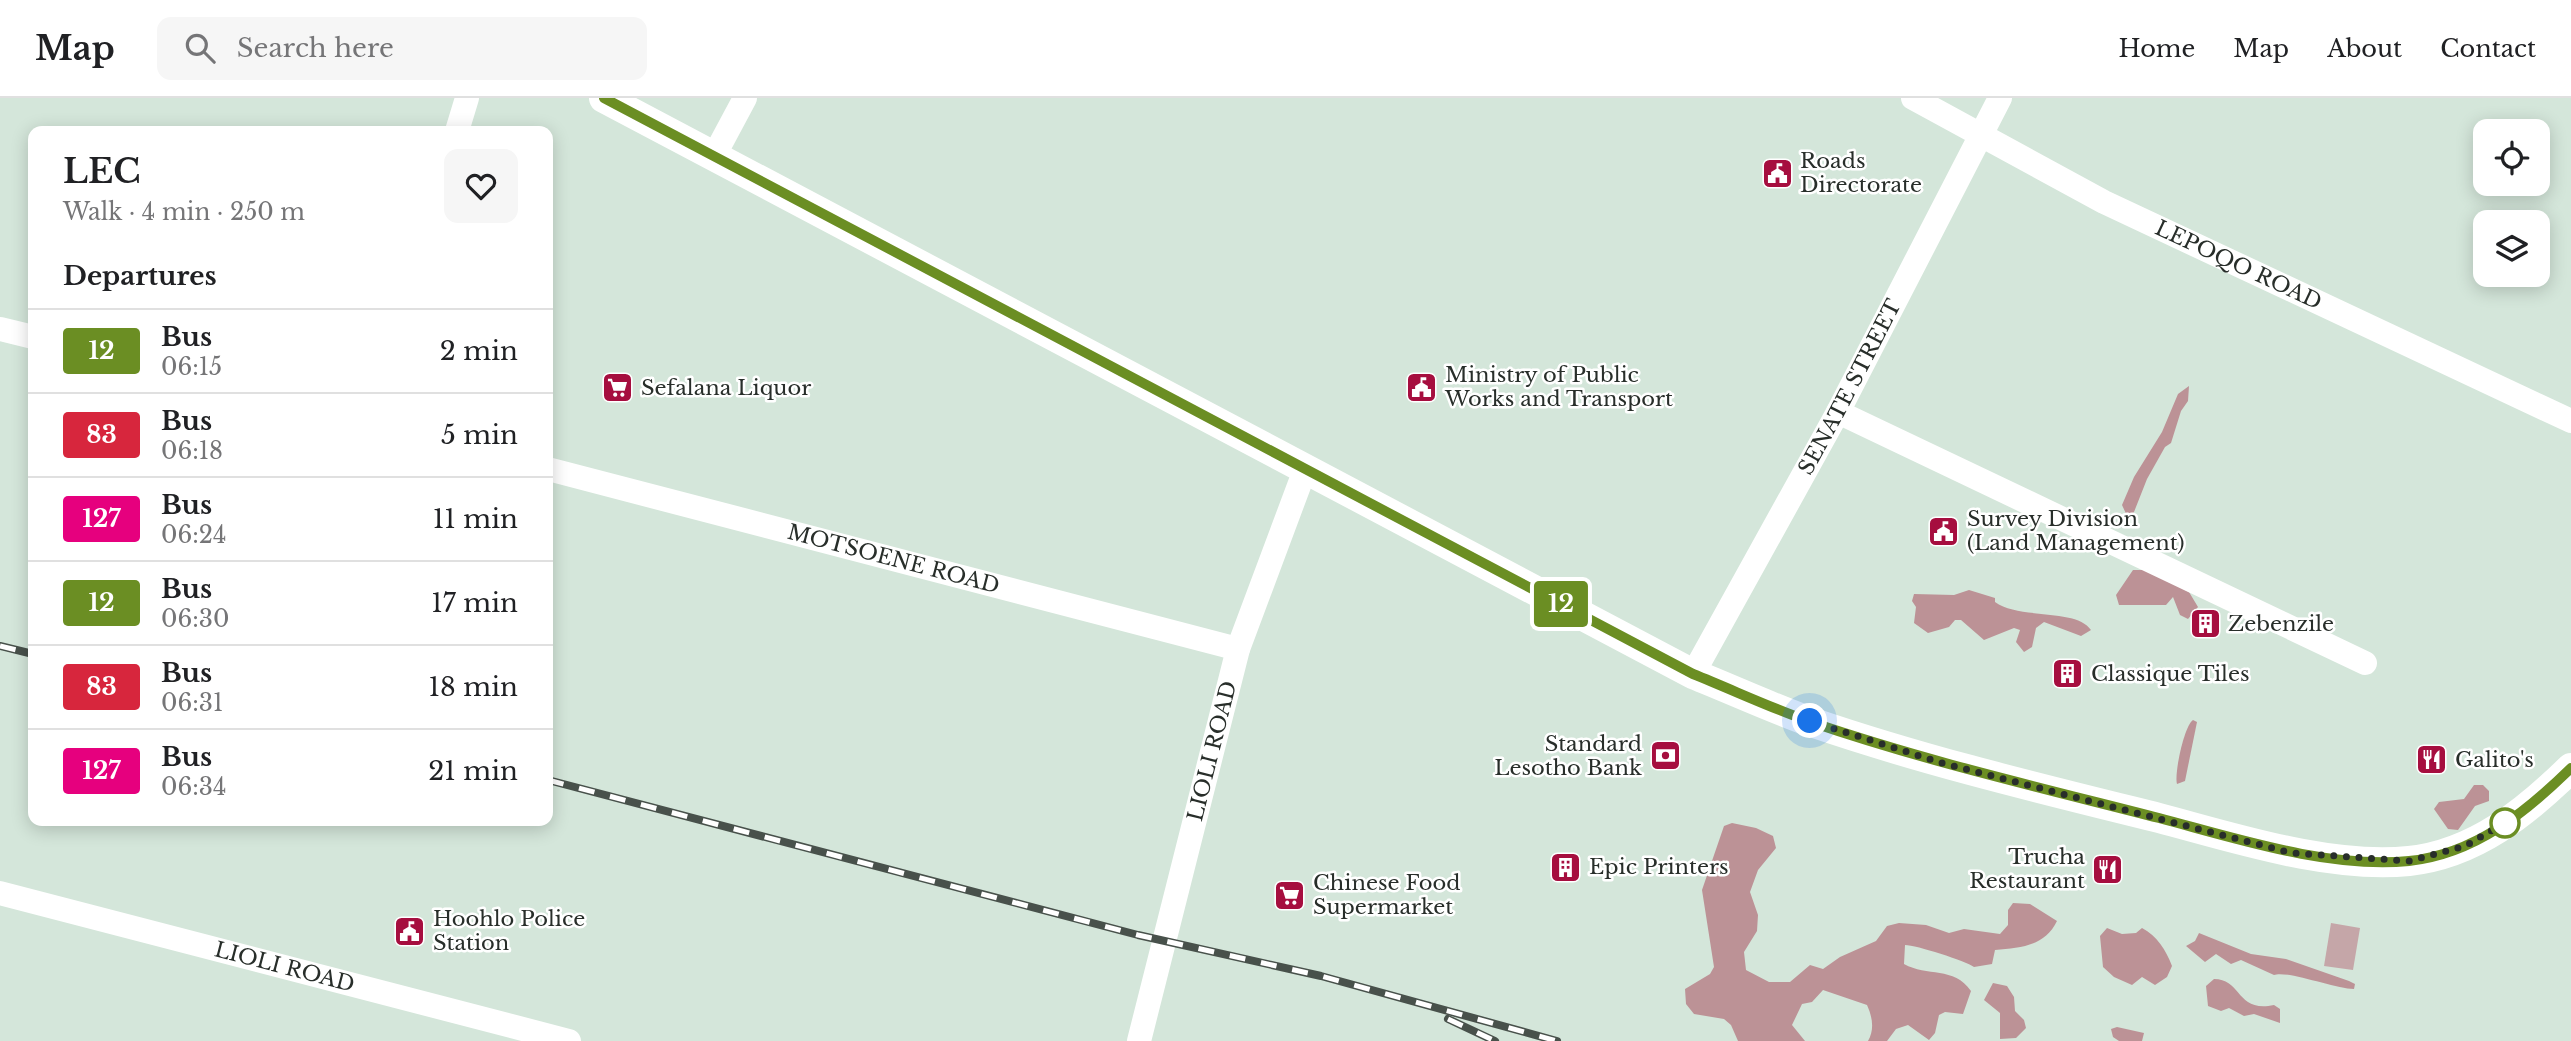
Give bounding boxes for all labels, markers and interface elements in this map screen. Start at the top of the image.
search box [157,17,647,80]
text: Map [35,28,115,69]
icon: search [181,29,219,67]
text: Search here [237,32,394,64]
text: Home [2119,34,2195,63]
text: Map [2233,34,2289,63]
text: About [2327,34,2402,63]
text: Contact [2440,34,2536,63]
map controls [2473,119,2550,287]
button: locate [2473,119,2550,196]
place label: Roads Directorate [1800,148,1922,198]
button: heart [444,149,518,223]
text: LEC [63,151,140,192]
public building icon: Roads Directorate [1760,156,1794,190]
text: Walk · 4 min · 250 m [63,198,305,226]
button: layers [2473,210,2550,287]
street label: LEPOQO ROAD [2151,215,2326,315]
text: Departures [63,260,217,292]
street label: SENATE STREET [1793,295,1907,479]
text: Bus [161,321,212,353]
text: 2 min [440,335,518,367]
text: 12 [88,336,115,365]
text: 06:15 [161,353,222,381]
place label: Ministry of Public Works and Transport [1444,362,1673,412]
public building icon: Ministry of Public Works and Transport [1405,370,1439,404]
supermarket icon: Sefalana Liquor [601,371,635,405]
place label: Sefalana Liquor [641,375,811,401]
text: Bus [161,405,212,437]
text: 5 min [441,419,518,451]
text: 83 [86,420,117,449]
text: 06:18 [161,437,223,465]
text: Bus [161,489,212,521]
text: 11 min [433,503,518,535]
text: 127 [82,504,121,533]
place label: Survey Division (Land Management) [1967,506,2184,556]
public building icon: Survey Division (Land Management) [1927,514,1961,548]
street label: MOTSOENE ROAD [785,519,1002,599]
text: 06:24 [161,521,226,549]
text: Bus [161,573,212,605]
line badge: 12 [1530,581,1592,627]
text: 17 min [431,587,518,619]
text: 12 [88,588,115,617]
text: 12 [1548,589,1574,618]
text: 06:30 [161,605,229,633]
building icon: Zebenzile [2188,607,2222,641]
place label: Zebenzile [2228,611,2334,637]
text: Bus [161,657,212,689]
building icon: Classique Tiles [2051,657,2085,691]
place label: Classique Tiles [2091,661,2250,687]
text: 18 min [429,671,518,703]
text: 83 [86,672,117,701]
street label: LIOLI ROAD [1182,678,1242,824]
text: 06:31 [161,689,223,717]
your location [1792,703,1827,738]
place label: Standard Lesotho Bank [1494,731,1642,781]
bank icon: Standard Lesotho Bank [1648,739,1682,773]
text: Bus [161,741,212,773]
restaurant icon: Galito's [2415,743,2449,777]
place label: Galito's [2455,747,2534,773]
text: 21 min [428,755,518,787]
text: 127 [82,756,121,785]
text: 06:34 [161,773,226,801]
unlabelled marker [2490,808,2520,838]
place label: Trucha Restaurant [1969,844,2085,894]
building icon: Epic Printers [1549,850,1583,884]
restaurant icon: Trucha Restaurant [2091,852,2125,886]
place label: Epic Printers [1589,854,1729,880]
place label: Chinese Food Supermarket [1313,870,1460,920]
supermarket icon: Chinese Food Supermarket [1273,878,1307,912]
place label: Hoohlo Police Station [433,906,585,956]
public building icon: Hoohlo Police Station [393,914,427,948]
street label: LIOLI ROAD [212,936,357,998]

